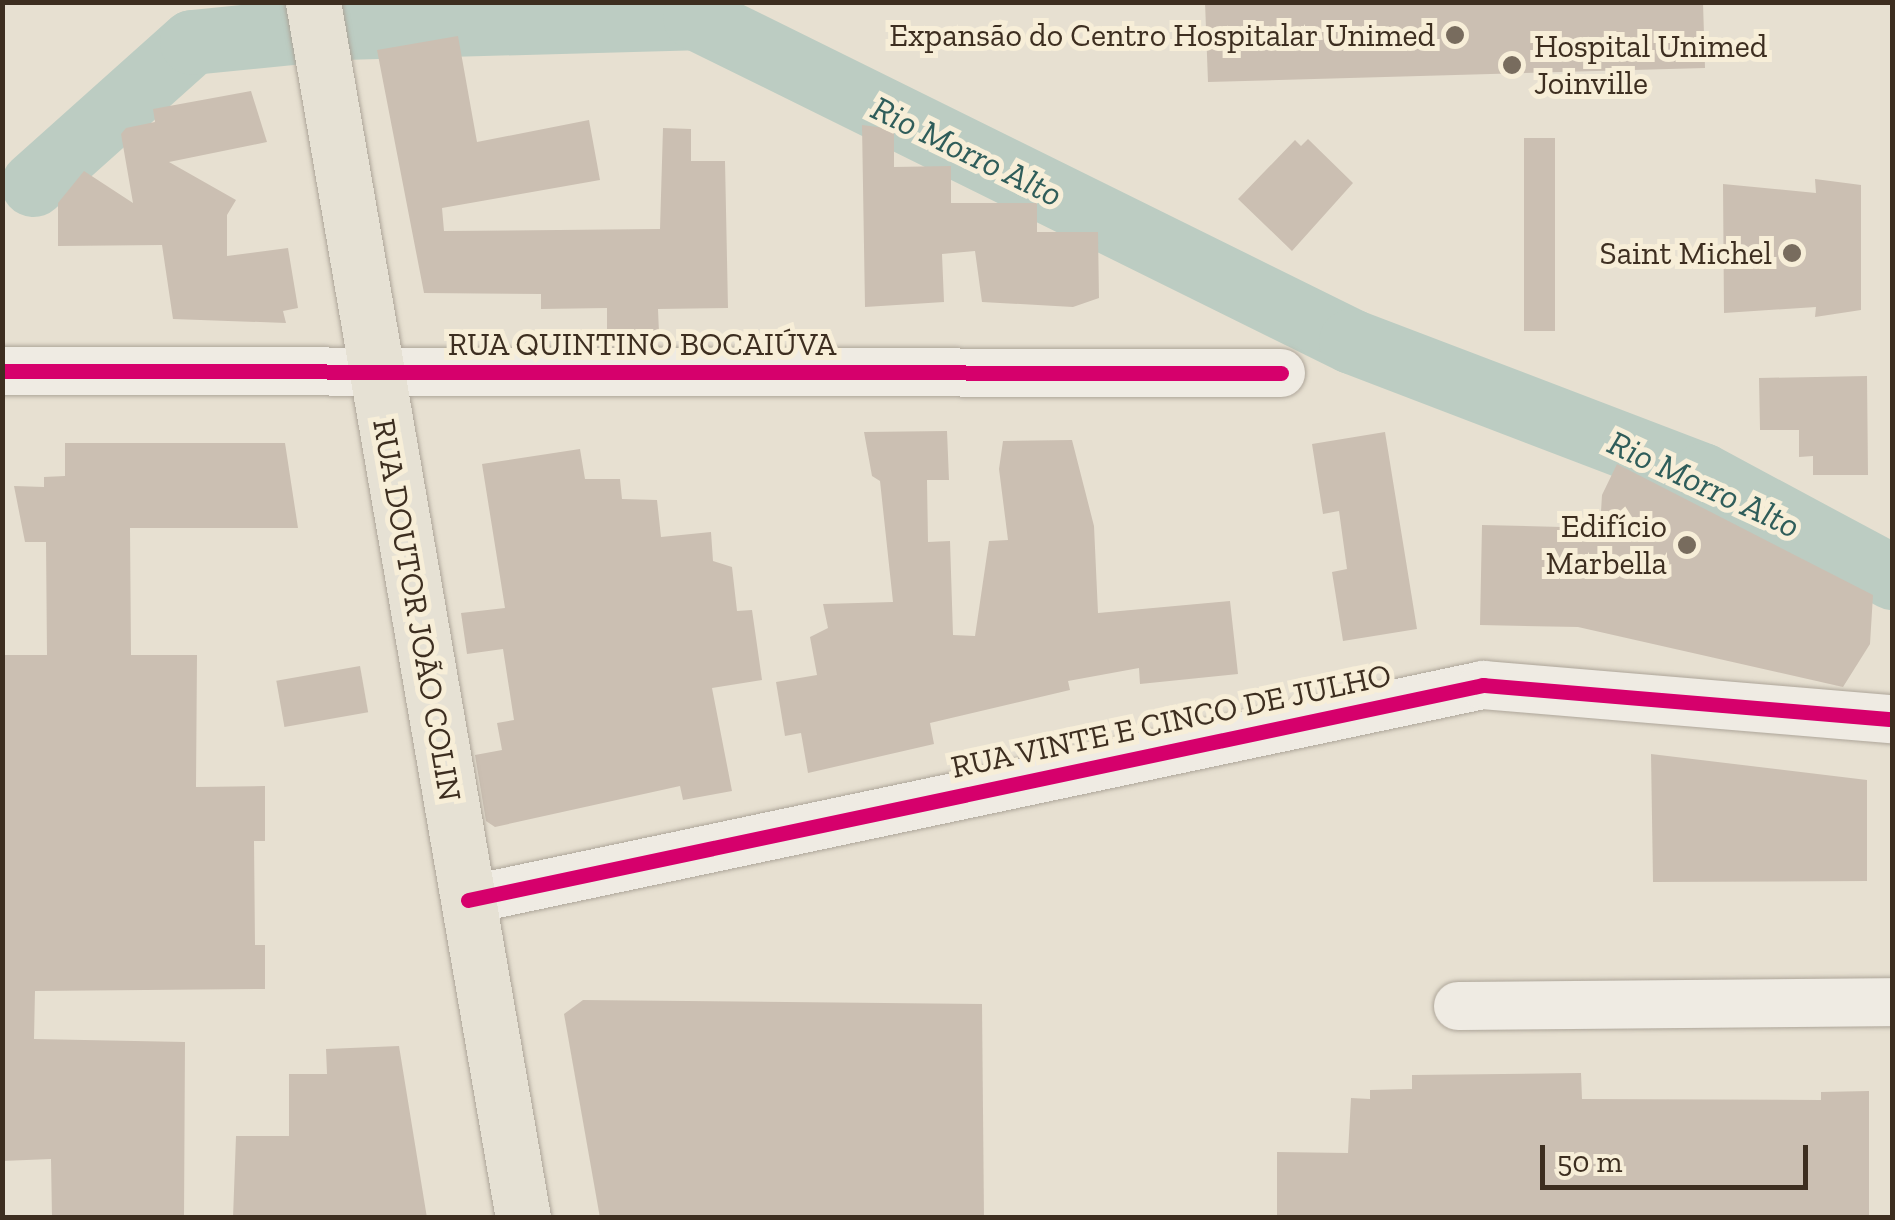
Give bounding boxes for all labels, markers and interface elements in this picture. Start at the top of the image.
place label: Expansão do Centro Hospitalar Unimed [889,16,1435,54]
marker: Expansão do Centro Hospitalar Unimed [1444,24,1466,46]
place label: Hospital Unimed Joinville [1534,28,1767,103]
marker: Hospital Unimed Joinville [1499,52,1525,78]
water label: Rio Morro Alto [864,87,1070,215]
place label: Saint Michel [1600,234,1772,272]
marker: Saint Michel [1781,242,1803,264]
street label: RUA QUINTINO BOCAIÚVA [447,325,837,363]
street label: RUA DOUTOR JOÃO COLIN [364,415,470,805]
water label: Rio Morro Alto [1601,421,1807,547]
place label: Edifício Marbella [1546,508,1667,583]
marker: Edifício Marbella [1676,534,1698,556]
street label: RUA VINTE E CINCO DE JULHO [946,655,1396,787]
scale bar [1545,1125,1812,1187]
text: 50 m [1557,1144,1622,1180]

